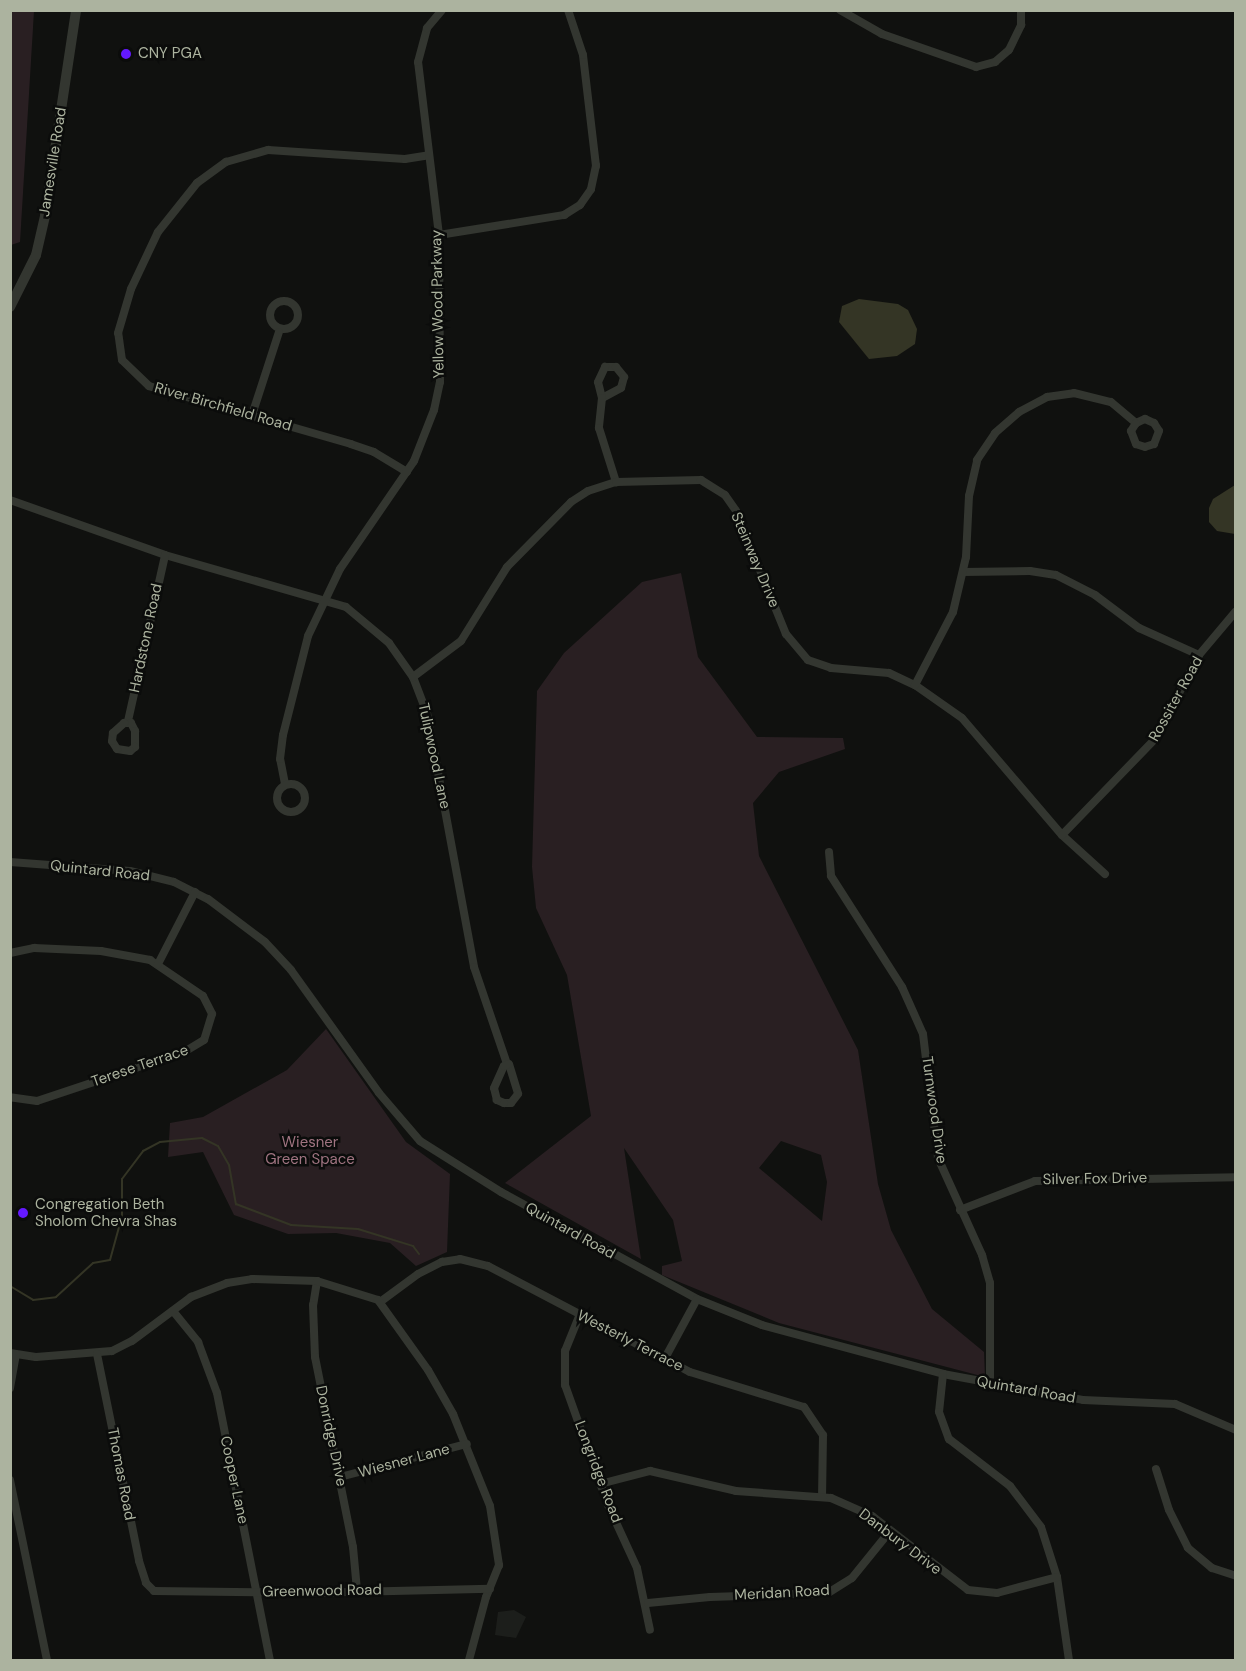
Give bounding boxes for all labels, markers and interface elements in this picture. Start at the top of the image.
place label: CNY PGA [138,45,202,63]
marker: CNY PGA [119,47,133,61]
street label: Jamesville Road [35,106,71,218]
street label: Yellow Wood Parkway [428,230,448,378]
street label: River Birchfield Road [152,379,294,435]
street label: Steinway Drive [727,510,783,610]
street label: Hardstone Road [126,582,166,694]
street label: Rossiter Road [1145,653,1207,745]
street label: Tulipwood Lane [414,701,454,811]
street label: Quintard Road [49,857,151,885]
street label: Terese Terrace [89,1041,191,1091]
street label: Turnwood Drive [918,1055,950,1165]
park label: Wiesner Green Space [265,1133,355,1168]
street label: Silver Fox Drive [1043,1169,1147,1189]
place label: Congregation Beth Sholom Chevra Shas [35,1195,177,1230]
street label: Quintard Road [522,1199,618,1263]
marker: Congregation Beth Sholom Chevra Shas [16,1206,30,1220]
street label: Westerly Terrace [574,1306,686,1376]
street label: Quintard Road [975,1372,1077,1408]
street label: Donridge Drive [312,1384,350,1488]
street label: Longridge Road [570,1419,626,1525]
street label: Thomas Road [103,1426,139,1522]
street label: Cooper Lane [216,1435,252,1525]
street label: Wiesner Lane [356,1440,452,1482]
street label: Danbury Drive [855,1505,945,1579]
street label: Greenwood Road [262,1581,382,1601]
street label: Meridan Road [734,1582,830,1604]

